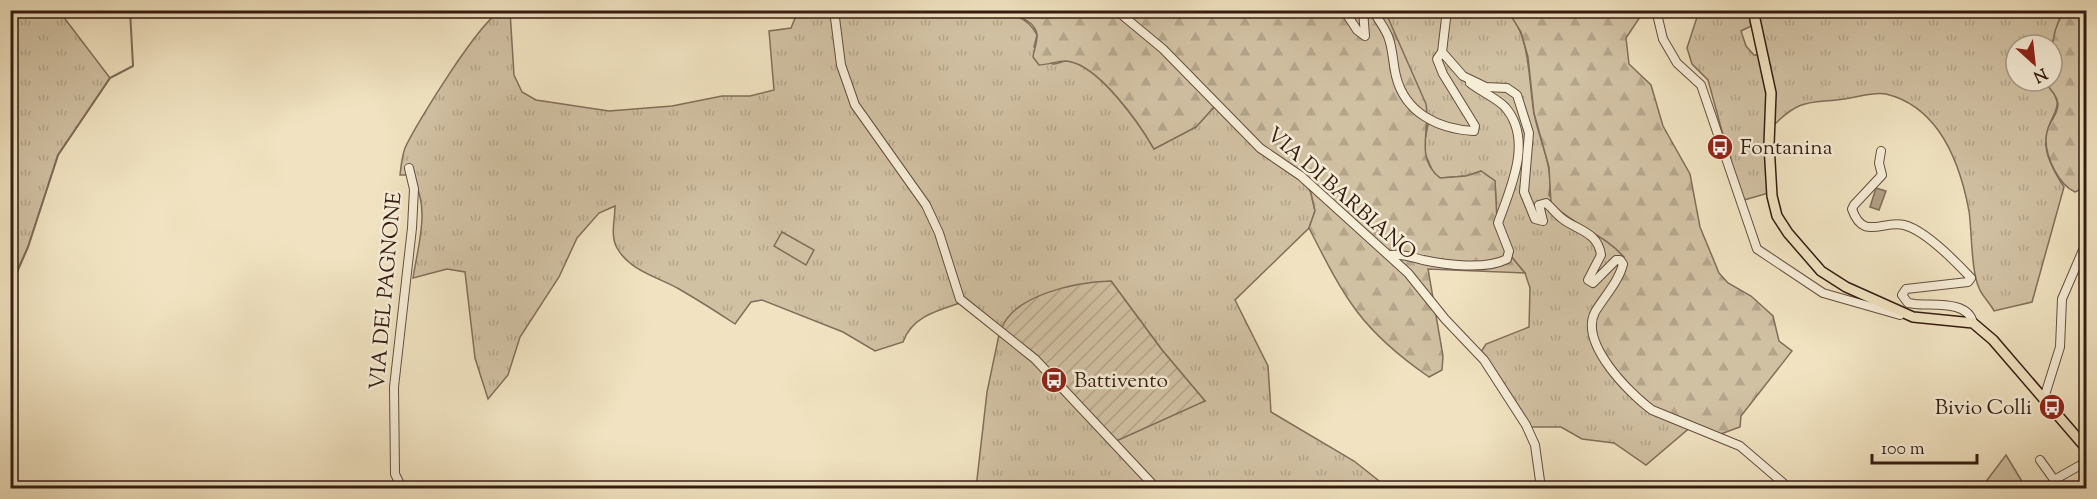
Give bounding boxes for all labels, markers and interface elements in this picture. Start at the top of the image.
north arrow [2004,33,2064,93]
text: N [2029,61,2051,87]
street label: VIA DI BARBIANO [1259,121,1422,268]
bus stop icon: Fontanina [1705,132,1735,162]
place label: Fontanina [1740,134,1833,164]
street label: VIA DEL PAGNONE [363,191,411,391]
bus stop icon: Battivento [1039,365,1069,395]
place label: Battivento [1074,367,1168,397]
bus stop icon: Bivio Colli [2037,392,2067,422]
place label: Bivio Colli [1935,394,2032,424]
scale bar [1872,427,1977,465]
text: 100 m [1881,437,1925,463]

